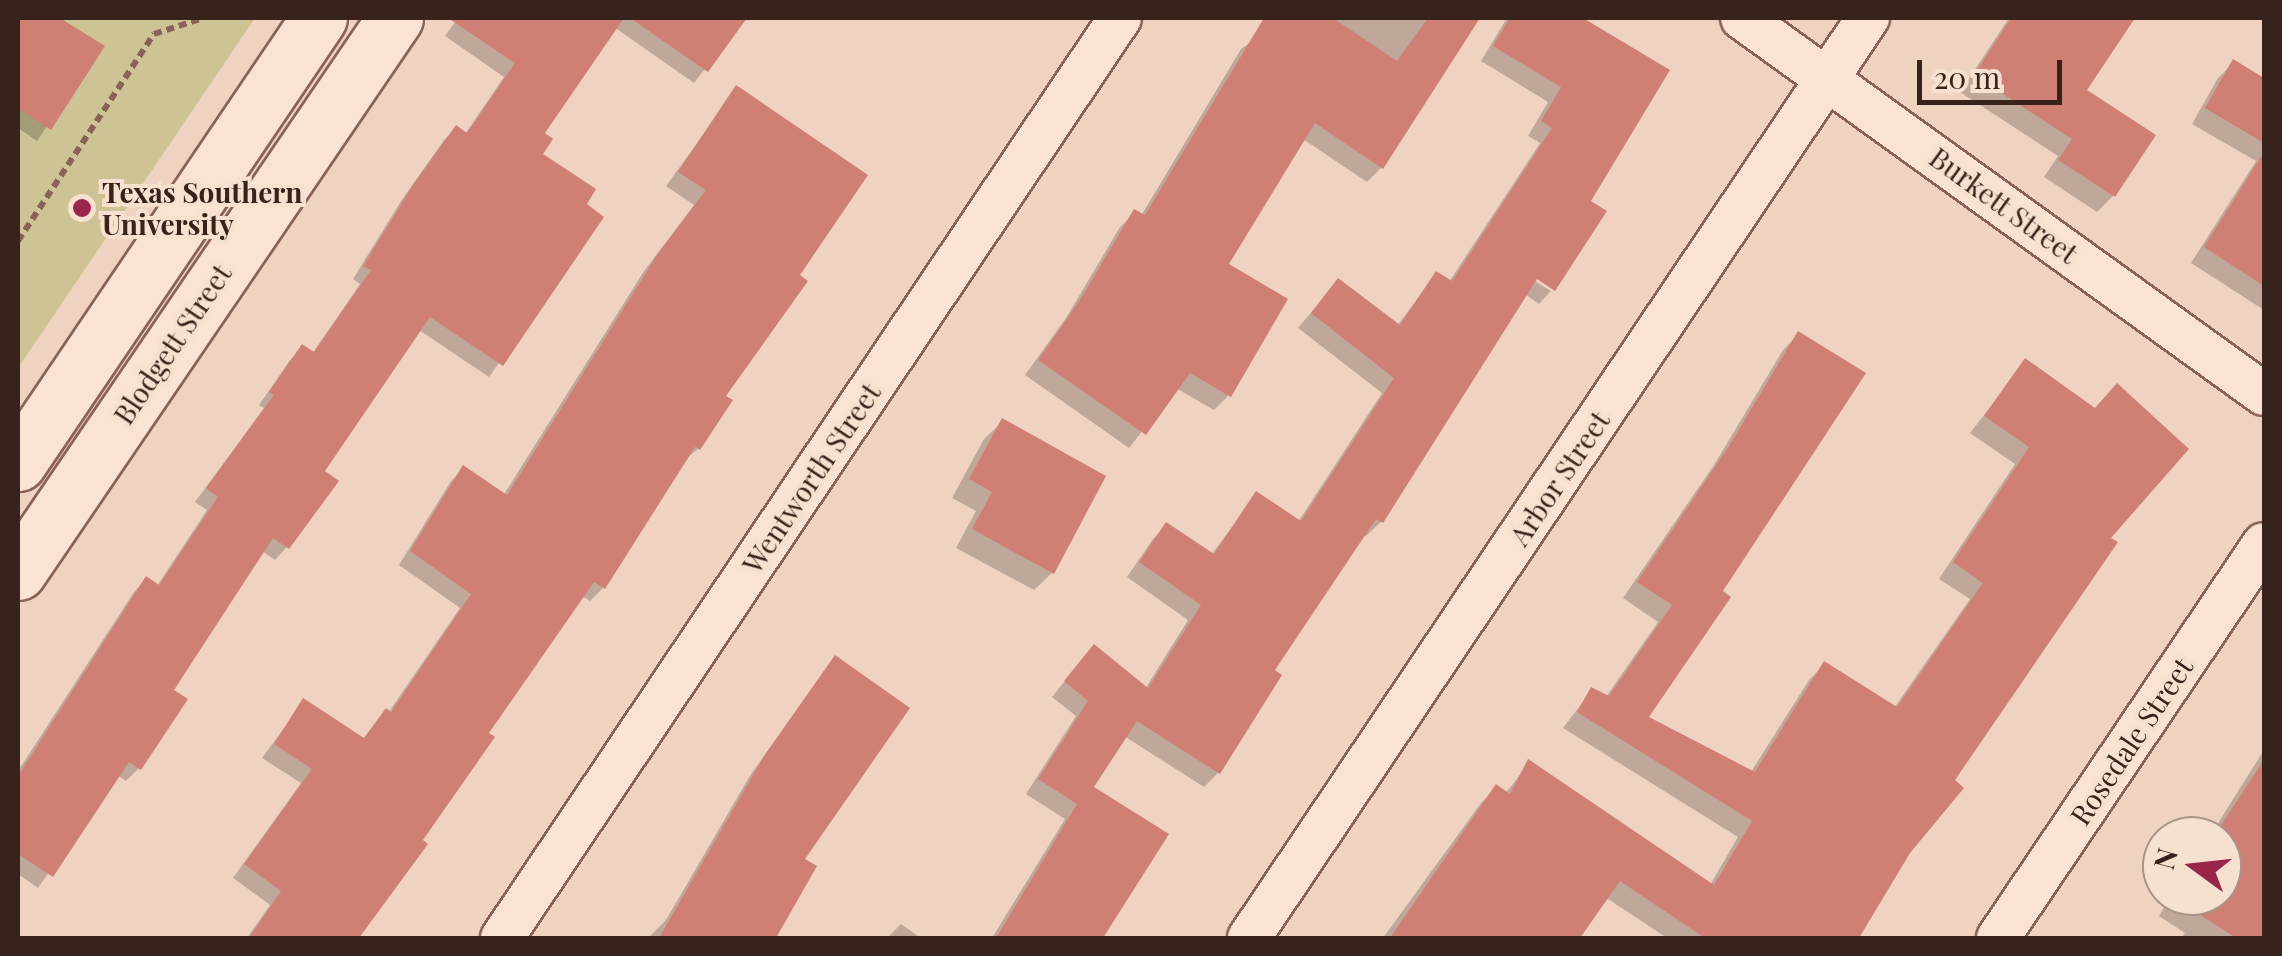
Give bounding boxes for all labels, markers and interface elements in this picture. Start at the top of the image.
scale bar [1922,40,2067,102]
text: 20 m [1934,57,2000,97]
street label: Burkett Street [1923,140,2085,270]
place label: Texas Southern University [102,175,302,241]
marker: Texas Southern University [71,197,93,219]
street label: Blodgett Street [106,257,238,431]
street label: Wentworth Street [735,377,887,579]
street label: Arbor Street [1502,404,1616,552]
street label: Rosedale Street [2063,651,2199,831]
north arrow [2142,816,2242,916]
text: N [2144,844,2185,873]

